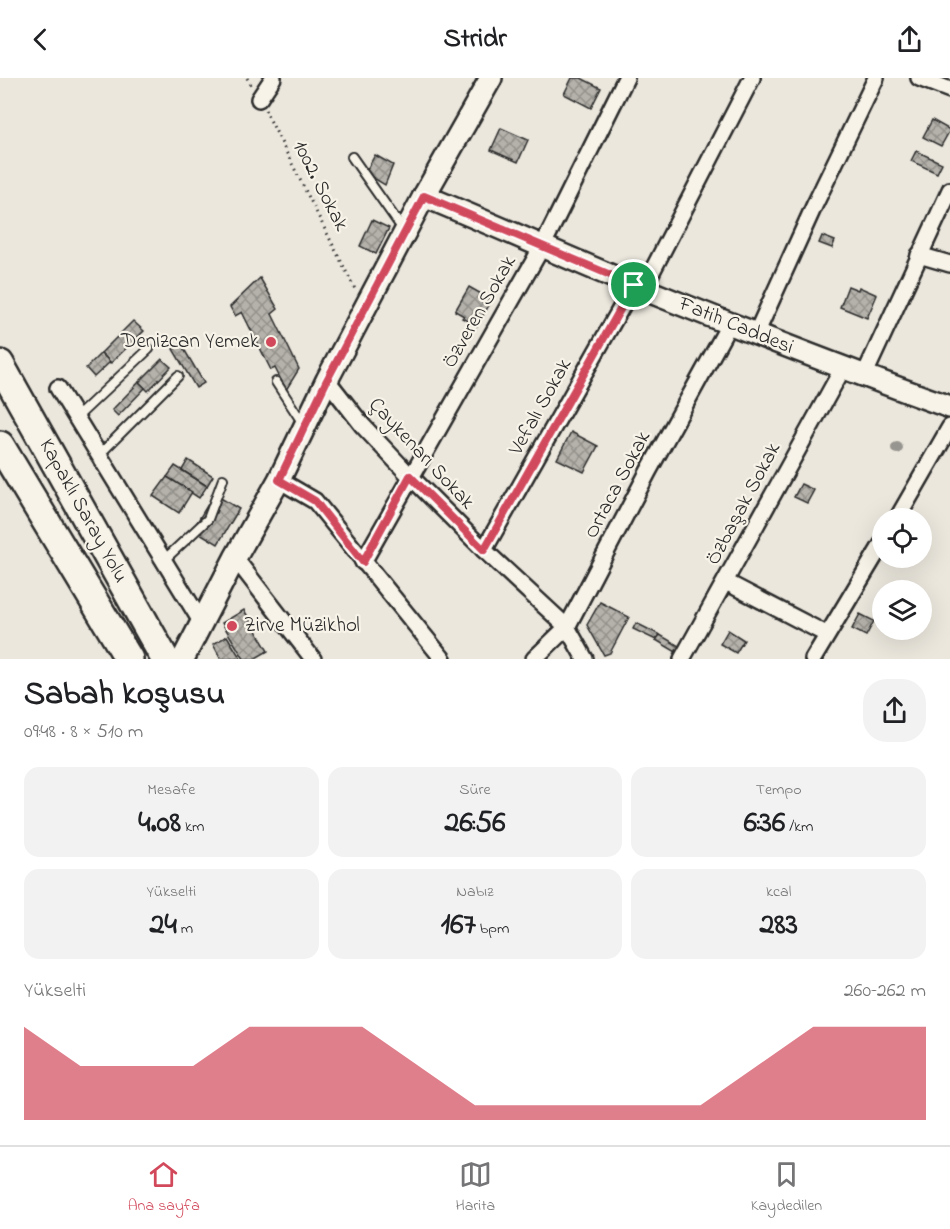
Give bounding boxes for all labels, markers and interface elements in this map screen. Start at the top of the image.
text: Stridr [443,20,507,59]
icon: back [24,23,57,56]
icon: share [893,23,926,56]
street label: 1002. Sokak [284,135,356,237]
street label: Özveren Sokak [436,249,525,374]
pin [608,259,659,310]
icon: arrive [617,268,650,301]
street label: Fatih Caddesi [673,289,798,363]
place label: Denizcan Yemek [120,327,260,357]
marker: Denizcan Yemek [264,335,278,349]
street label: Vefalı Sokak [502,352,580,462]
street label: Çaykenarı Sokak [359,391,482,519]
street label: Ortaca Sokak [577,425,659,544]
street label: Kapaklı Saray Yolu [29,434,135,589]
street label: Özbaşak Sokak [699,437,789,571]
map controls [872,508,932,640]
button: locate [872,508,932,568]
button: layers [872,580,932,640]
place label: Zirve Müzikhol [244,611,360,641]
marker: Zirve Müzikhol [225,619,239,633]
text: Sabah koşusu [24,671,225,719]
button: share [863,679,926,742]
text: 09:48 · 8 × 510 m [24,718,143,747]
text: Mesafe [147,778,195,802]
text: Süre [459,778,491,802]
text: Tempo [756,778,802,802]
text: 4.08 [138,802,181,846]
text: 26:56 [444,802,506,846]
text: 6:36 [744,802,785,846]
text: km [181,815,204,839]
text: /km [785,815,814,839]
text: Yükselti [146,880,196,904]
text: Nabız [456,880,494,904]
text: kcal [766,880,791,904]
text: 24 [149,904,177,948]
text: 167 [441,904,476,948]
text: 283 [759,904,798,948]
text: m [177,917,193,941]
text: bpm [476,917,509,941]
text: Yükselti [24,977,86,1006]
text: 260–262 m [844,977,926,1006]
tab: Ana sayfa [128,1158,200,1218]
tab: Harita [455,1158,495,1218]
tab: Kaydedilen [751,1158,822,1218]

